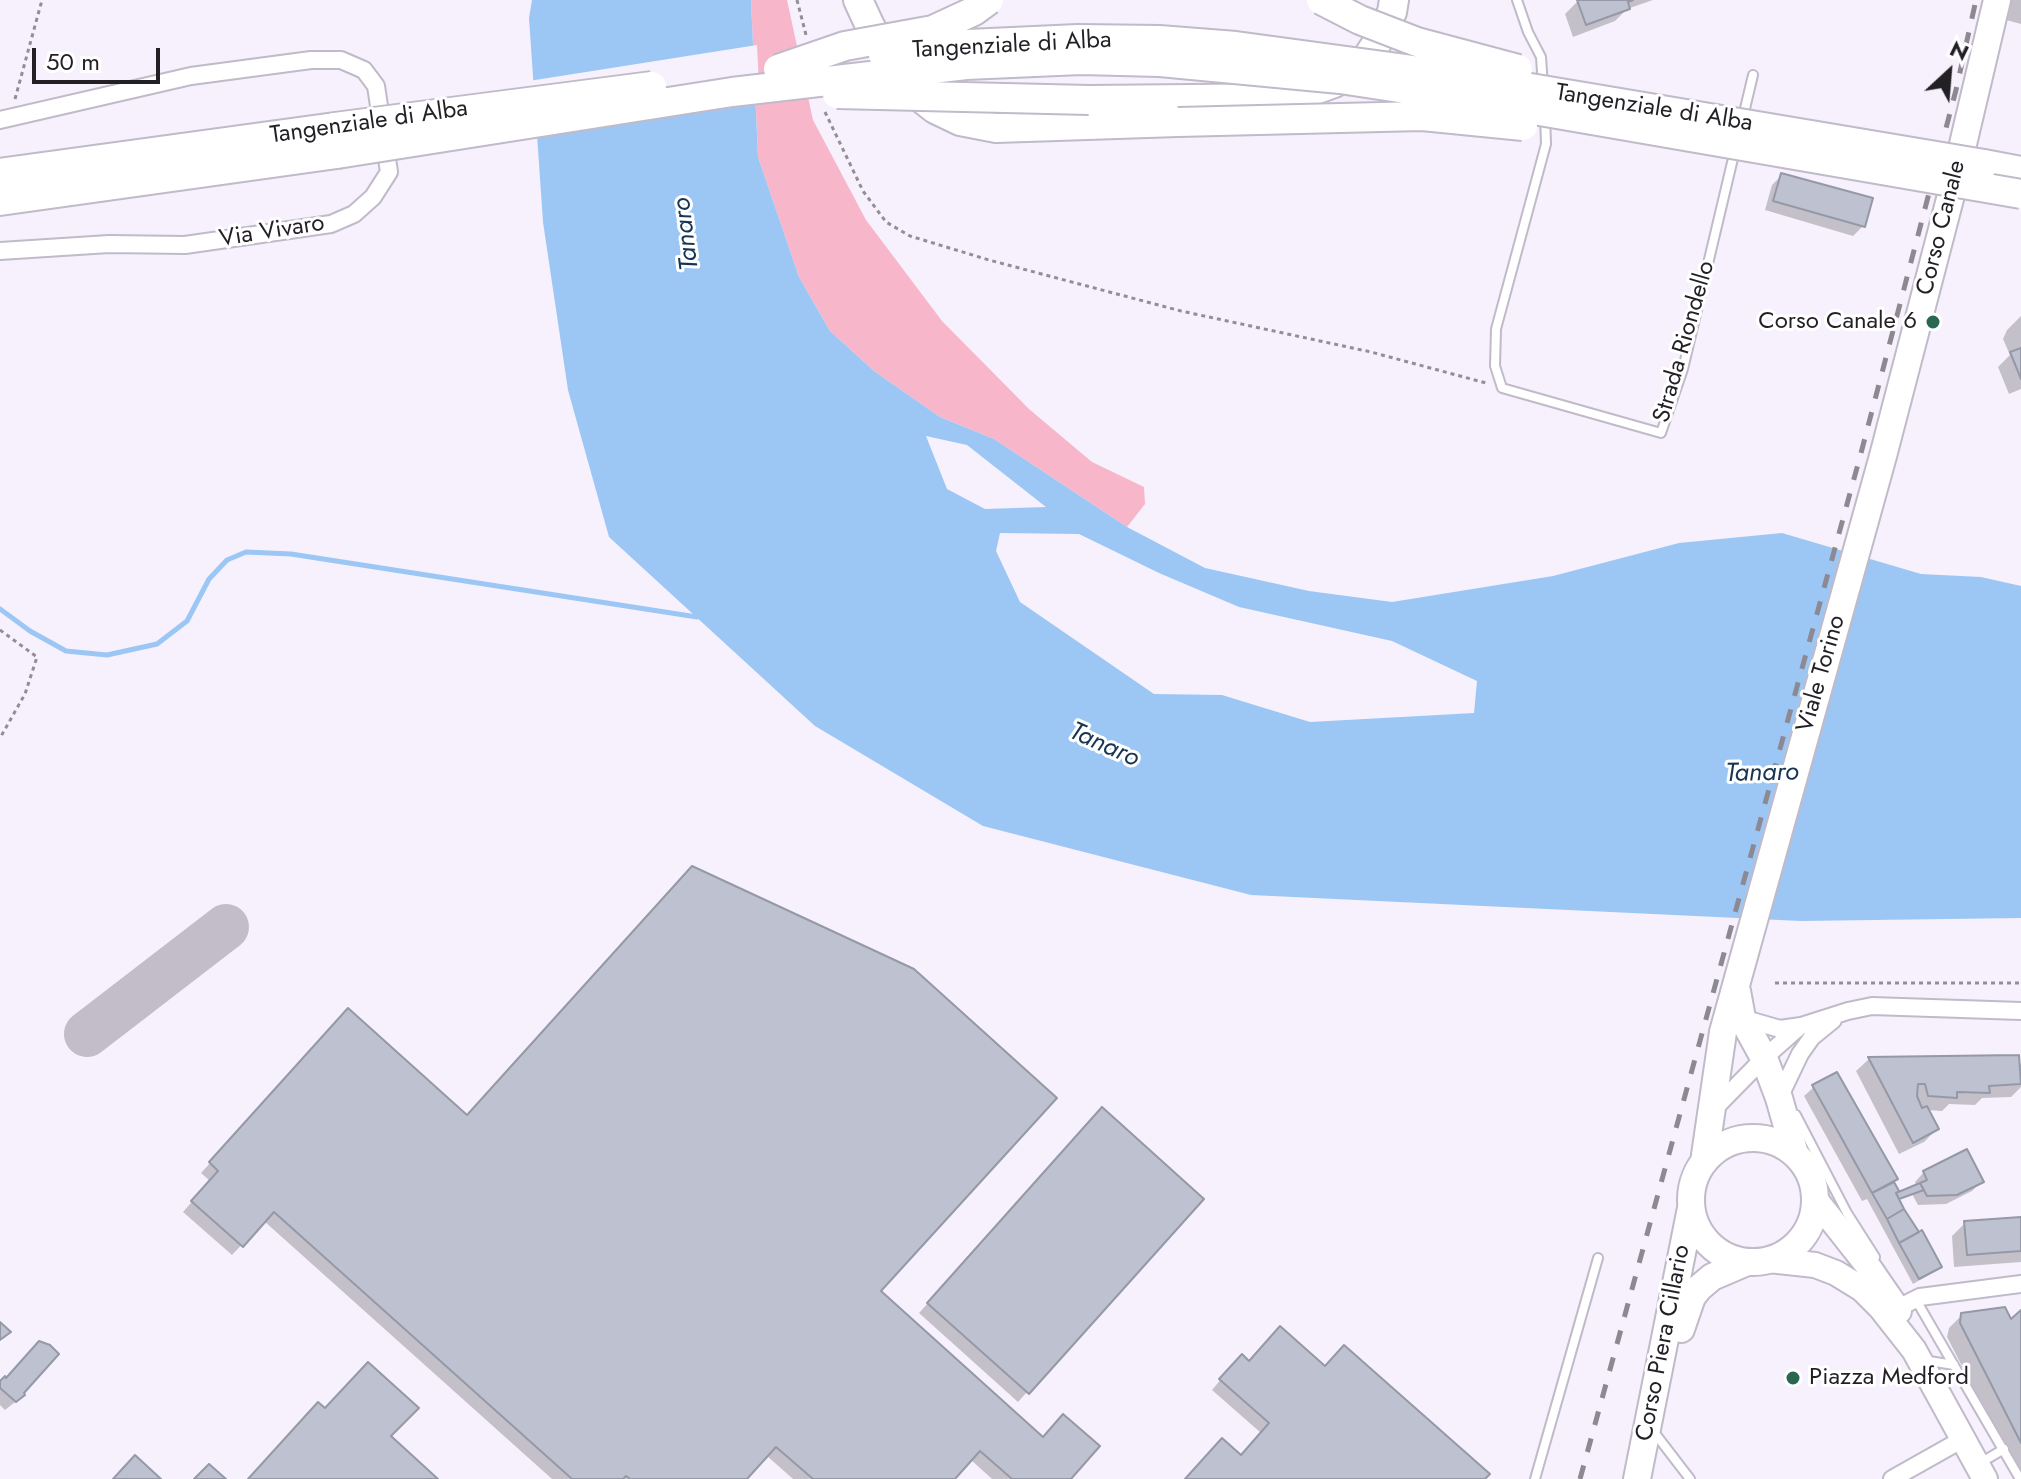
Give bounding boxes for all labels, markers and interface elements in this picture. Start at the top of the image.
street label: Tangenziale di Alba [912,26,1112,66]
scale bar [36,32,164,82]
north arrow [1909,32,1989,112]
text: N [1945,32,1974,69]
text: 50 m [46,44,100,79]
street label: Tangenziale di Alba [1553,79,1755,139]
street label: Tangenziale di Alba [268,95,470,151]
street label: Corso Canale [1911,158,1973,298]
water label: Tanaro [667,196,707,272]
street label: Via Vivaro [217,209,327,255]
street label: Strada Riondello [1648,258,1722,426]
place label: Corso Canale 6 [1758,308,1917,336]
marker: Corso Canale 6 [1924,313,1942,331]
street label: Viale Torino [1792,612,1852,736]
water label: Tanaro [1064,717,1144,775]
water label: Tanaro [1725,758,1799,790]
street label: Corso Piera Cillario [1631,1242,1697,1444]
place label: Piazza Medford [1809,1364,1969,1392]
marker: Piazza Medford [1784,1369,1802,1387]

